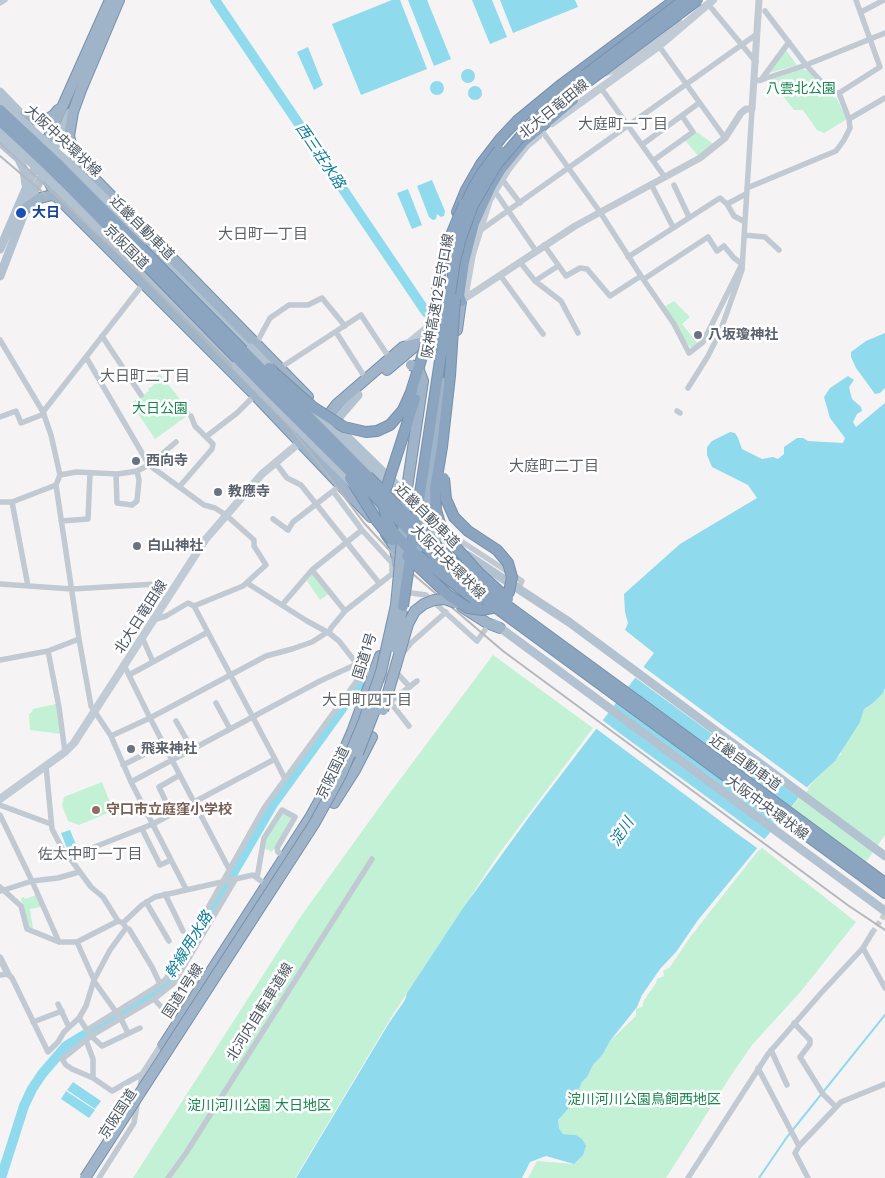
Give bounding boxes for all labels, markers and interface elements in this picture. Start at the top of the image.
street label: 北大日竜田線 [516,76,592,142]
park label: 八雲北公園 [766,81,836,97]
street label: 大阪中央環状線 [21,101,105,181]
district label: 大庭町一丁目 [578,115,668,133]
water label: 西三荘水路 [292,120,348,192]
street label: 近畿自動車道 [106,192,178,264]
place label: 大日 [32,205,60,221]
marker: 大日 [14,206,28,220]
street label: 京阪国道 [100,221,152,273]
district label: 大日町一丁目 [218,225,308,243]
street label: 阪神高速12号守口線 [419,232,457,360]
place label: 八坂瓊神社 [708,327,778,343]
marker: 八坂瓊神社 [692,329,704,341]
district label: 大日町二丁目 [100,367,190,385]
park label: 大日公園 [132,401,188,417]
place label: 西向寺 [146,453,188,469]
marker: 西向寺 [130,455,142,467]
district label: 大庭町二丁目 [509,457,599,475]
street label: 近畿自動車道 [391,480,463,552]
place label: 教應寺 [228,484,270,500]
marker: 教應寺 [212,486,224,498]
street label: 大阪中央環状線 [407,521,489,603]
place label: 白山神社 [147,538,203,554]
marker: 白山神社 [131,540,143,552]
street label: 北大日竜田線 [111,577,171,657]
street label: 国道1号 [350,631,380,681]
district label: 大日町四丁目 [322,691,412,709]
street label: 近畿自動車道 [706,732,784,794]
place label: 飛来神社 [141,741,197,757]
marker: 飛来神社 [125,743,137,755]
street label: 京阪国道 [313,744,353,802]
street label: 大阪中央環状線 [722,772,812,844]
place label: 守口市立庭窪小学校 [106,802,232,818]
marker: 守口市立庭窪小学校 [90,804,102,816]
water label: 淀川 [606,815,638,849]
district label: 佐太中町一丁目 [38,845,142,863]
water label: 幹線用水路 [161,908,217,982]
street label: 北河内自転車道線 [223,960,297,1064]
street label: 国道1号線 [159,961,207,1021]
street label: 京阪国道 [96,1086,140,1142]
park label: 淀川河川公園鳥飼西地区 [567,1092,721,1108]
park label: 淀川河川公園 大日地区 [187,1098,331,1114]

